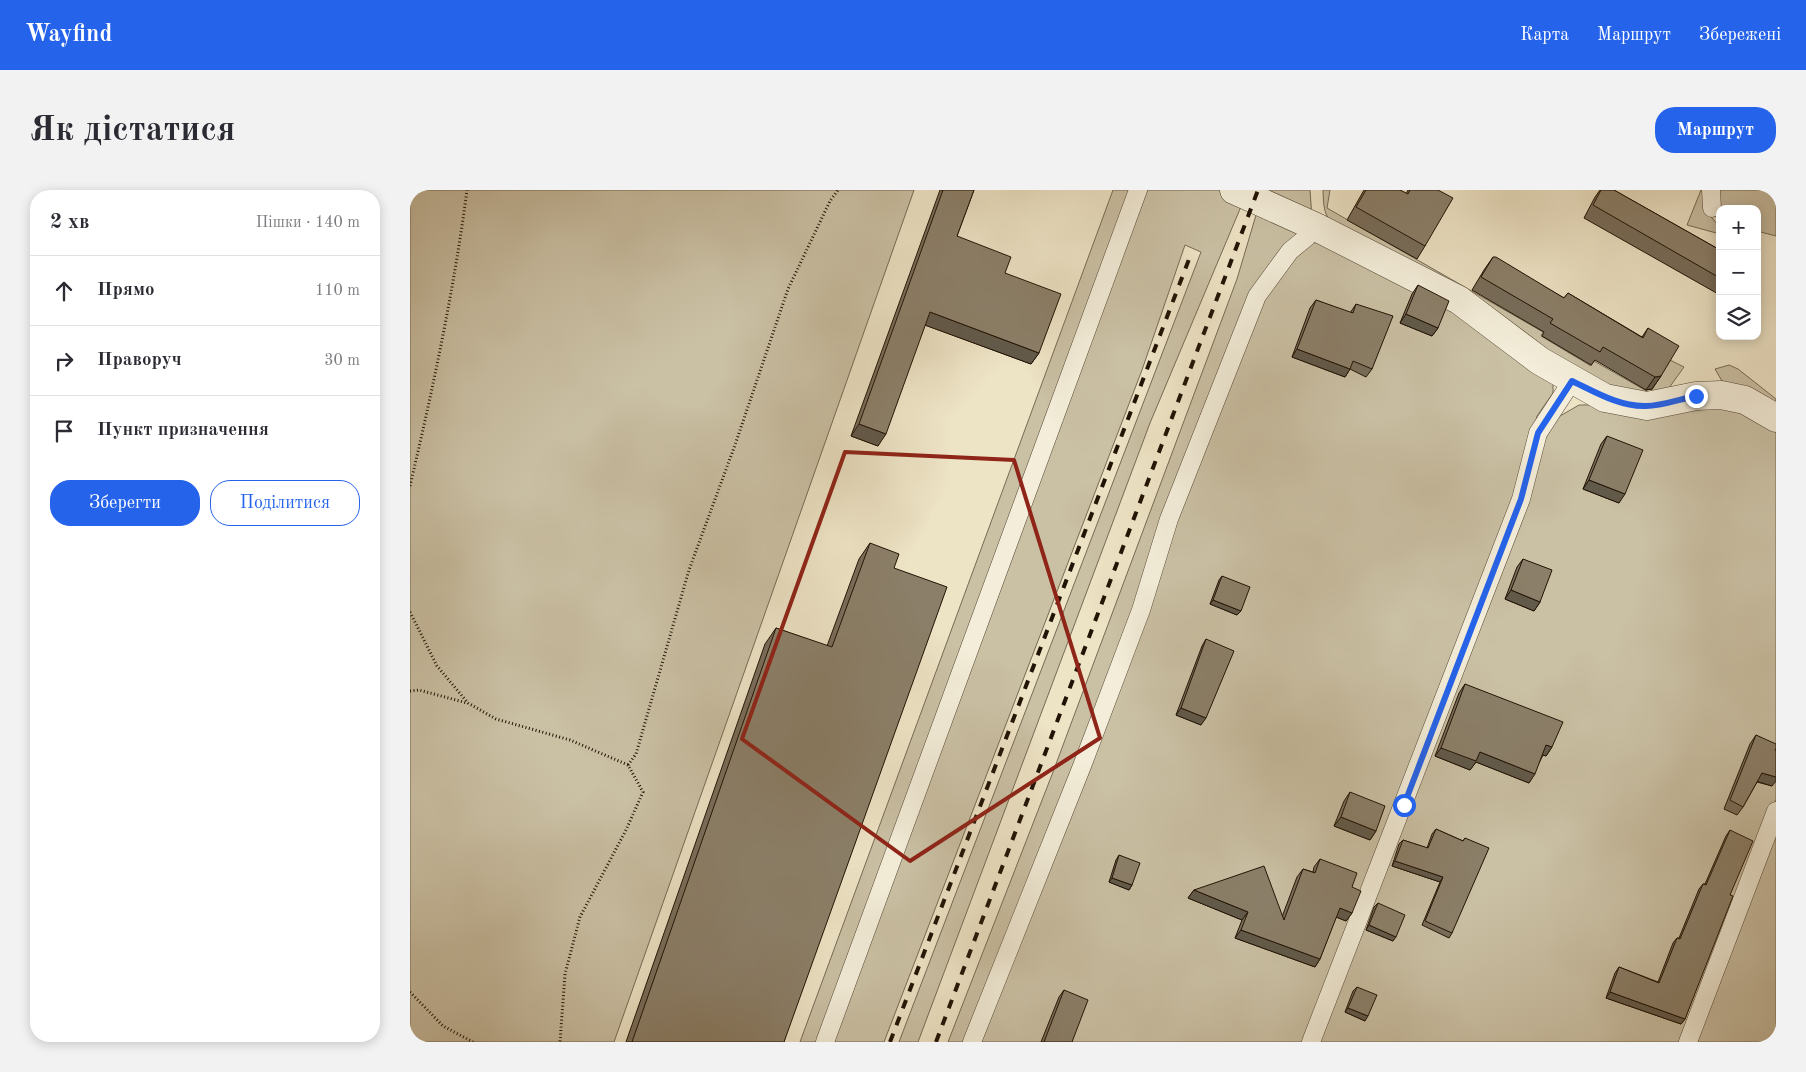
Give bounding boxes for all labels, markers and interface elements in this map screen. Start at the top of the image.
text: Wayfind [25,23,112,47]
text: Карта [1520,26,1569,44]
text: Маршрут [1597,26,1671,44]
text: Збережені [1699,26,1781,44]
button: Маршрут [1655,107,1776,153]
text: Як дістатися [30,113,235,148]
map controls [1716,205,1761,340]
button: + [1716,205,1761,250]
text: 2 хв [50,212,89,233]
text: Пішки · 140 m [256,215,360,231]
button: − [1716,250,1761,295]
icon: ahead [50,277,78,305]
text: Прямо [97,281,155,300]
text: 110 m [315,283,360,299]
button: layers [1716,295,1761,340]
icon: right [50,347,78,375]
text: Праворуч [97,351,182,370]
text: 30 m [324,353,360,369]
route end [1685,385,1708,408]
icon: arrive [50,417,78,445]
text: Пункт призначення [97,421,269,440]
button: Зберегти [50,480,200,526]
button: Поділитися [210,480,360,526]
route start [1393,794,1416,817]

